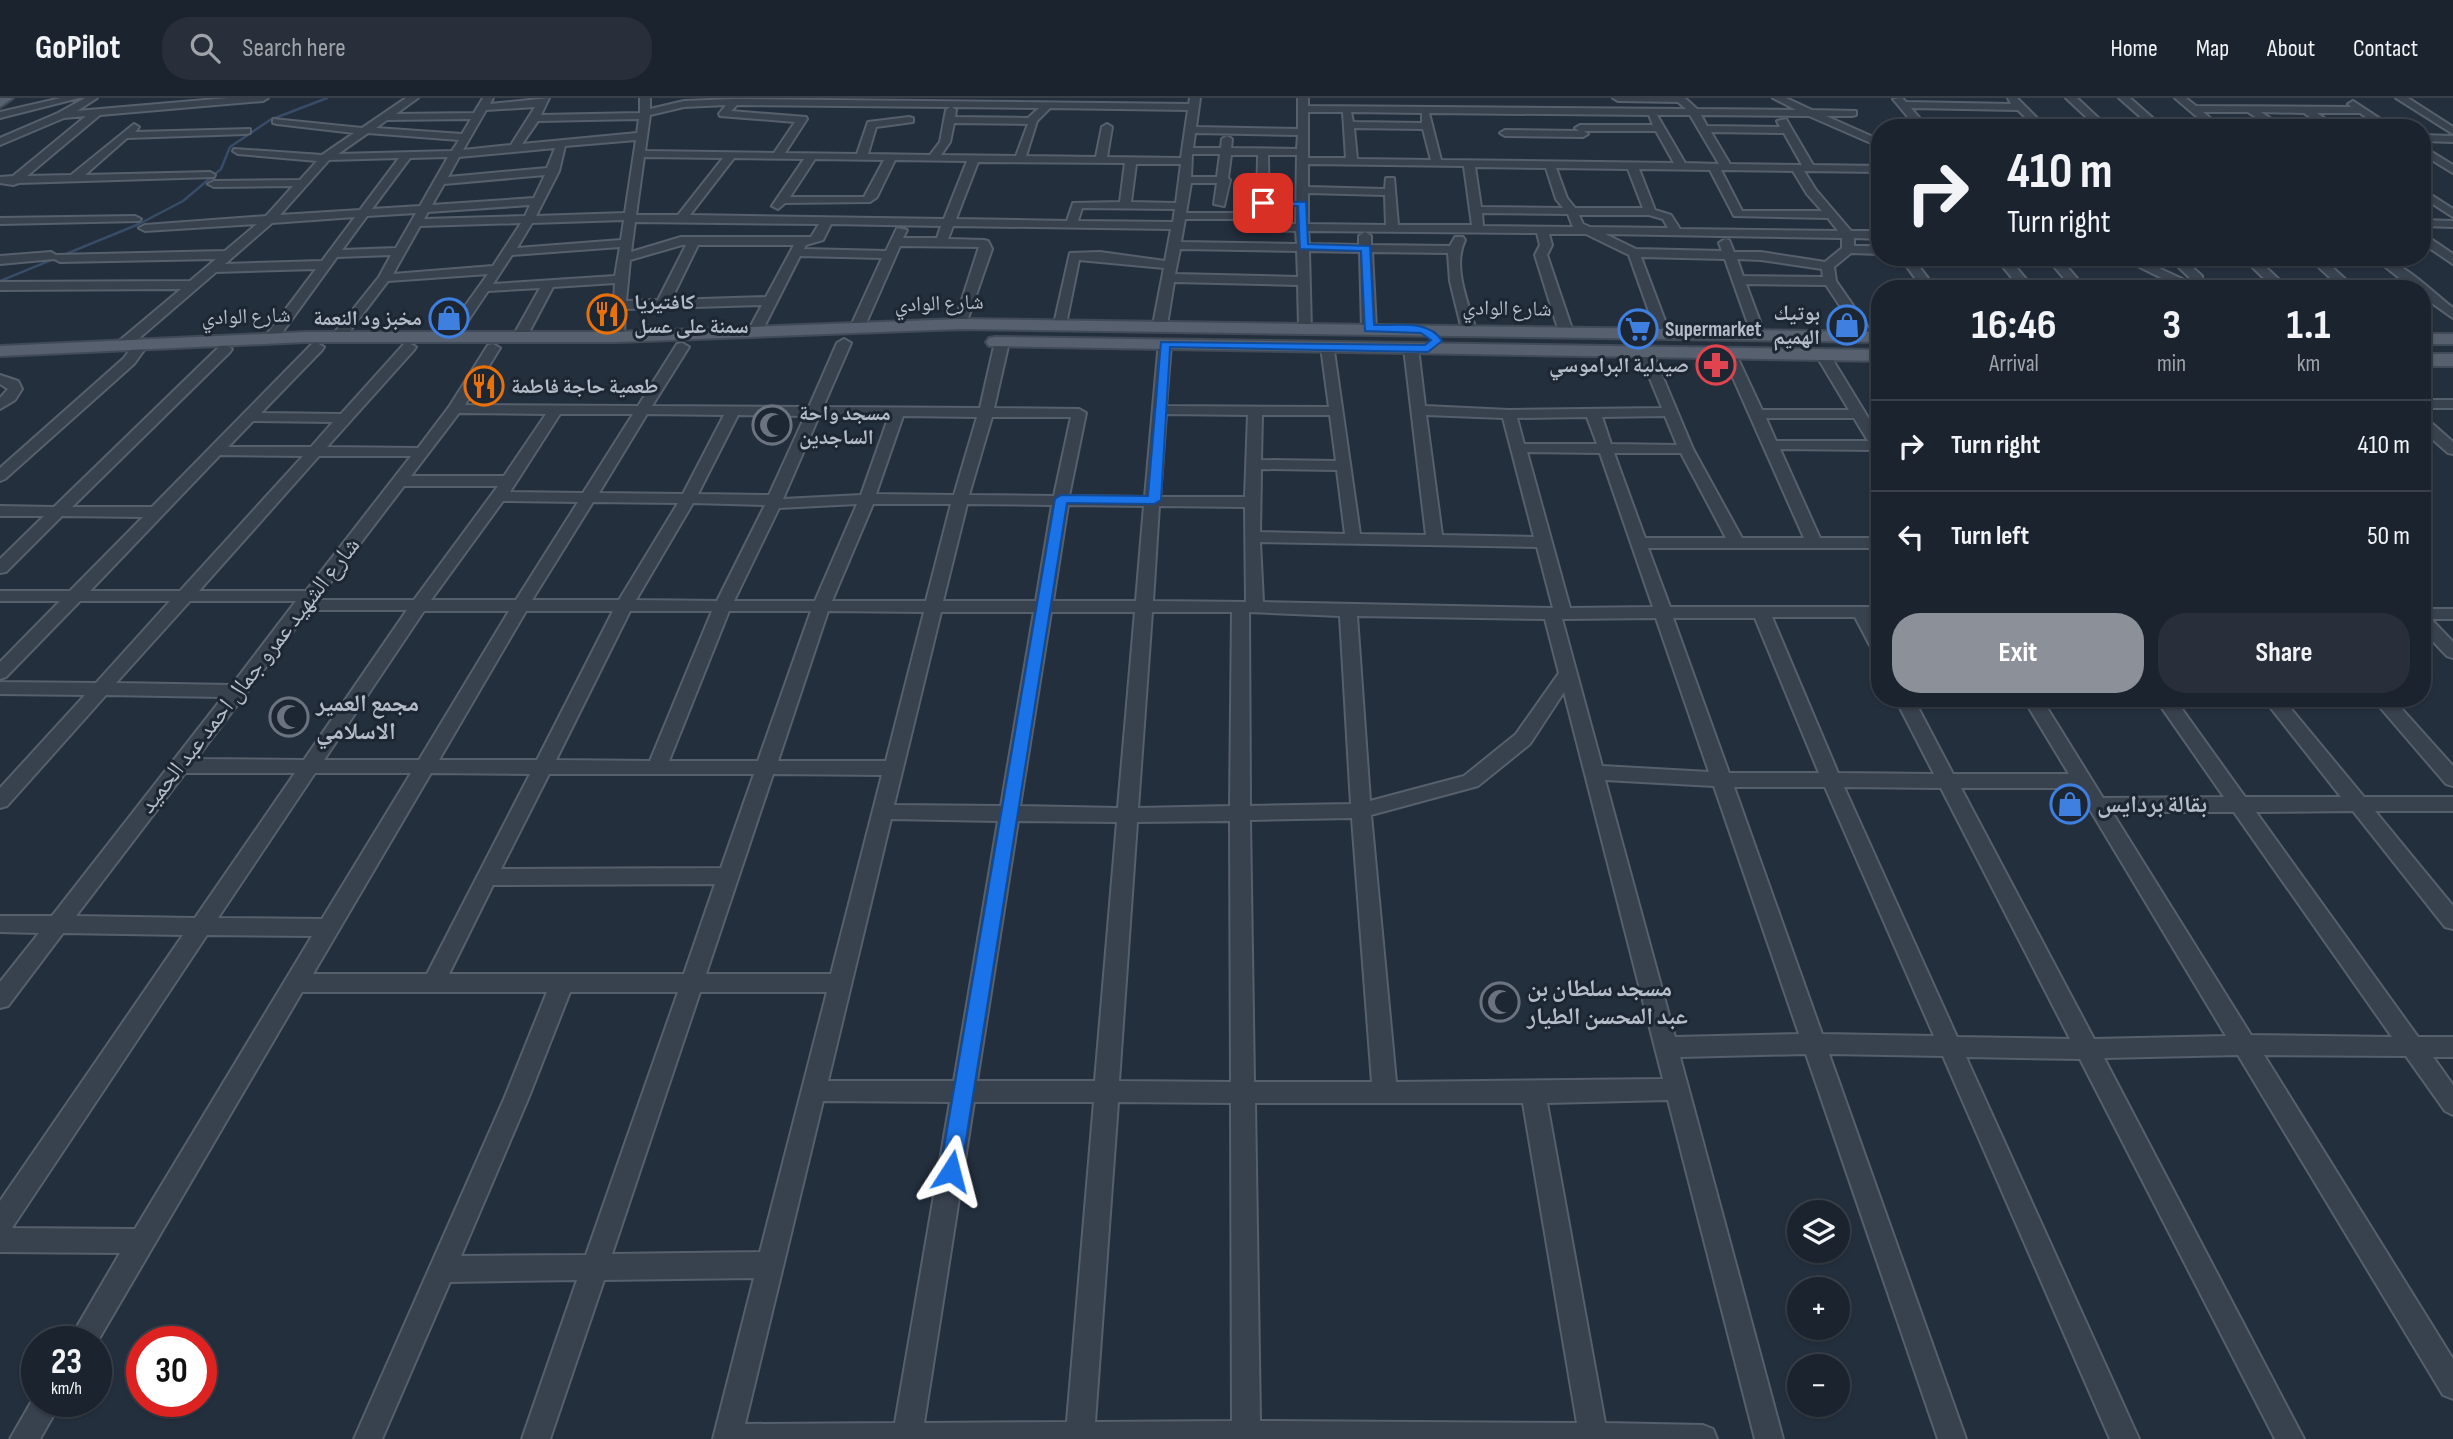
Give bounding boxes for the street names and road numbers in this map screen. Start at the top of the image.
street label: شارع الوادي [894,289,984,321]
street label: شارع الوادي [1462,295,1552,325]
street label: شارع الوادي [201,302,291,334]
street label: شارع الشهيد عمرو جمال احمد عبد الحميد [133,531,366,819]

